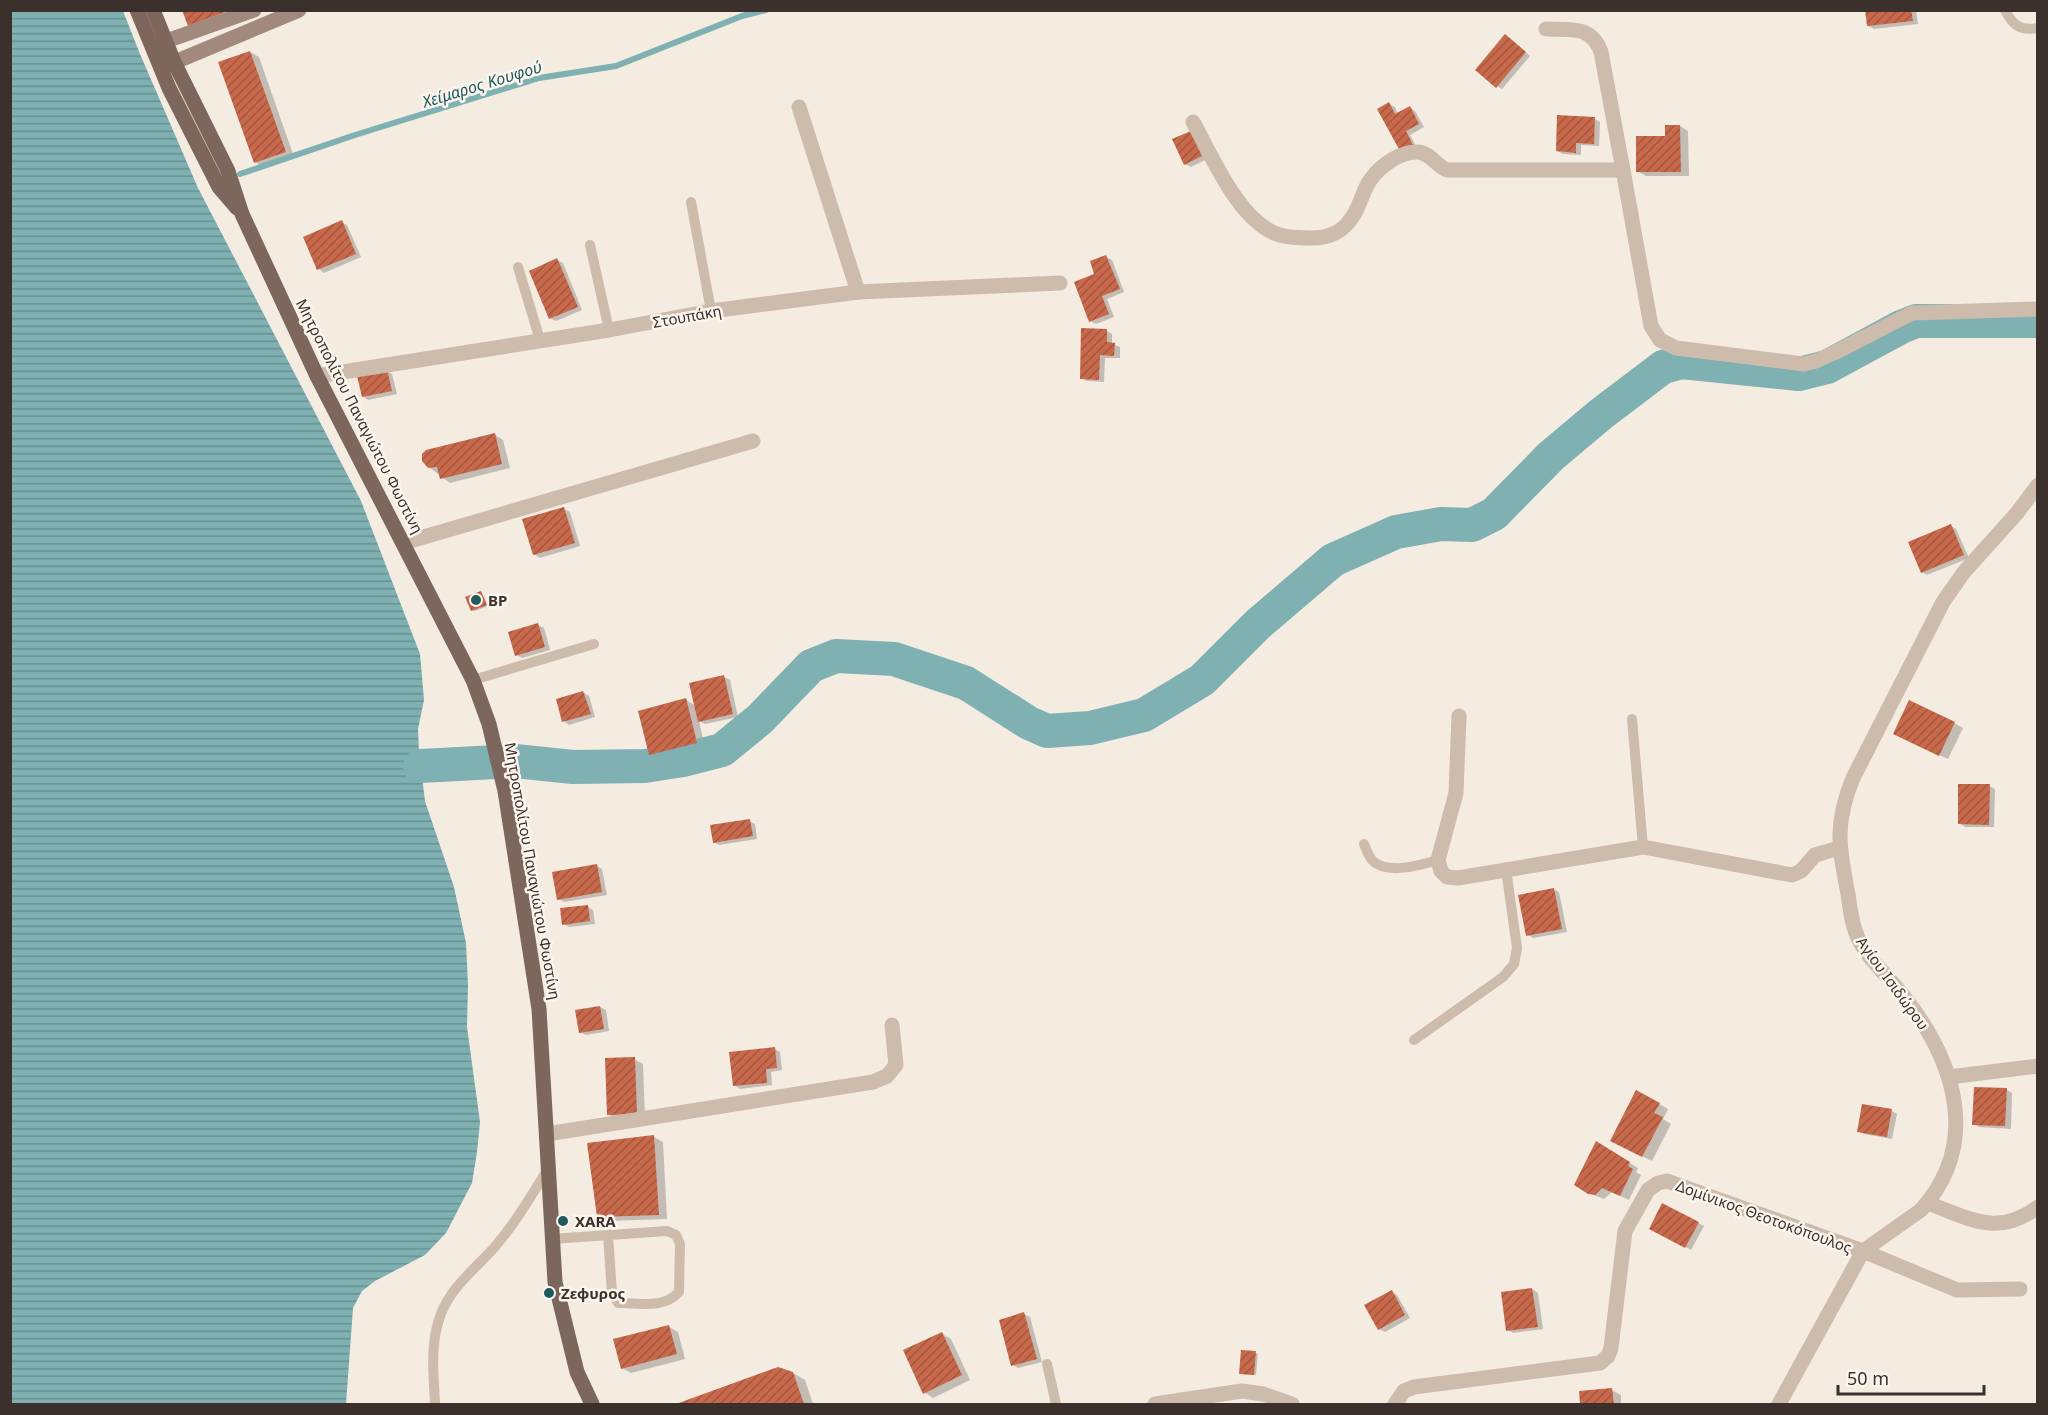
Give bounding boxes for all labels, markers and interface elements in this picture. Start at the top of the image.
water label: Χείμαρος Κουφού [419,55,544,113]
street label: Μητροπολίτου Παναγιώτου Φωστίνη [292,295,428,537]
street label: Στουπάκη [651,300,723,332]
place label: BP [488,590,507,610]
marker: BP [469,593,483,607]
street label: Μητροπολίτου Παναγιώτου Φωστίνη [500,741,566,1001]
street label: Αγίου Ισιδώρου [1852,932,1934,1034]
street label: Δομίνικος Θεοτοκόπουλος [1673,1175,1855,1257]
place label: XARA [575,1211,616,1231]
marker: XARA [556,1214,570,1228]
place label: Ζεφυρος [561,1283,626,1303]
marker: Ζεφυρος [542,1286,556,1300]
scale bar [1838,1358,1984,1396]
text: 50 m [1847,1366,1889,1390]

